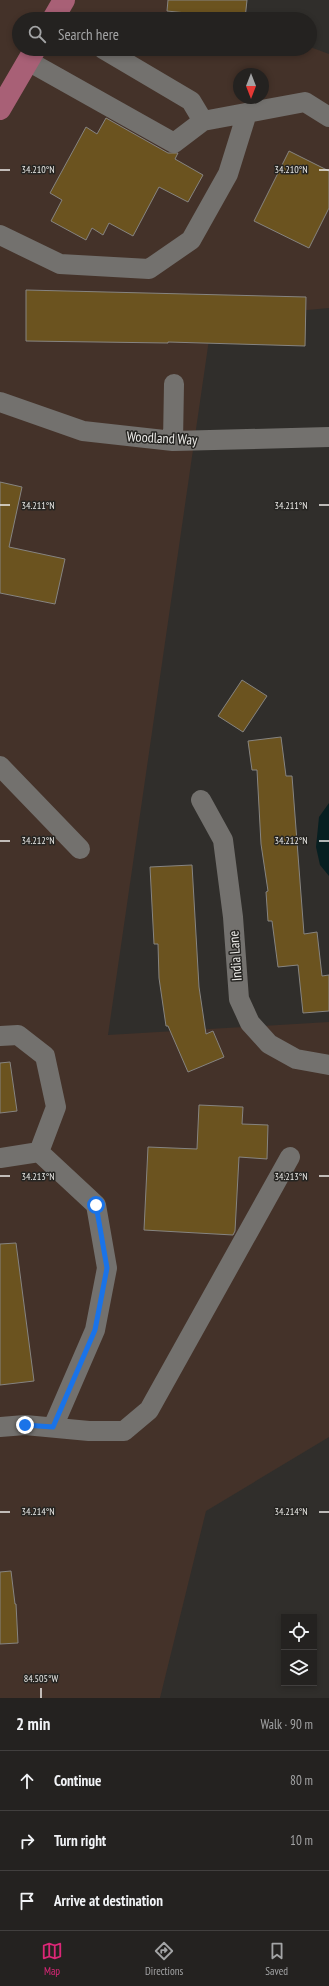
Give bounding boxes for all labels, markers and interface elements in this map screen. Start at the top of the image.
search box [12,12,317,56]
icon: search [26,23,48,45]
text: Search here [58,25,119,44]
north arrow [233,68,269,104]
text: 34.210°N [21,163,55,176]
text: 34.210°N [274,163,308,176]
street label: Woodland Way [126,427,198,449]
text: 34.211°N [21,499,55,512]
text: 34.211°N [274,499,308,512]
text: 34.212°N [21,834,55,847]
text: 34.212°N [274,834,308,847]
street label: India Lane [224,930,246,982]
text: 34.213°N [21,1170,55,1183]
text: 34.213°N [274,1170,308,1183]
route start [87,1196,105,1214]
route end [16,1416,34,1434]
text: 34.214°N [21,1505,55,1518]
text: 34.214°N [274,1505,308,1518]
map controls [281,1614,317,1686]
button: locate [281,1614,317,1650]
button: layers [281,1650,317,1686]
text: 84.505°W [24,1672,58,1685]
text: 2 min [16,1713,50,1735]
text: Walk · 90 m [261,1716,313,1733]
icon: ahead [16,1770,38,1792]
text: Continue [54,1771,101,1790]
text: 80 m [290,1772,313,1789]
icon: right [16,1830,38,1852]
text: Turn right [54,1831,106,1850]
text: 10 m [290,1832,313,1849]
icon: arrive [16,1890,38,1912]
text: Arrive at destination [54,1891,163,1910]
tab: Map [41,1940,63,1978]
tab: Directions [145,1940,183,1978]
tab: Saved [265,1940,288,1978]

